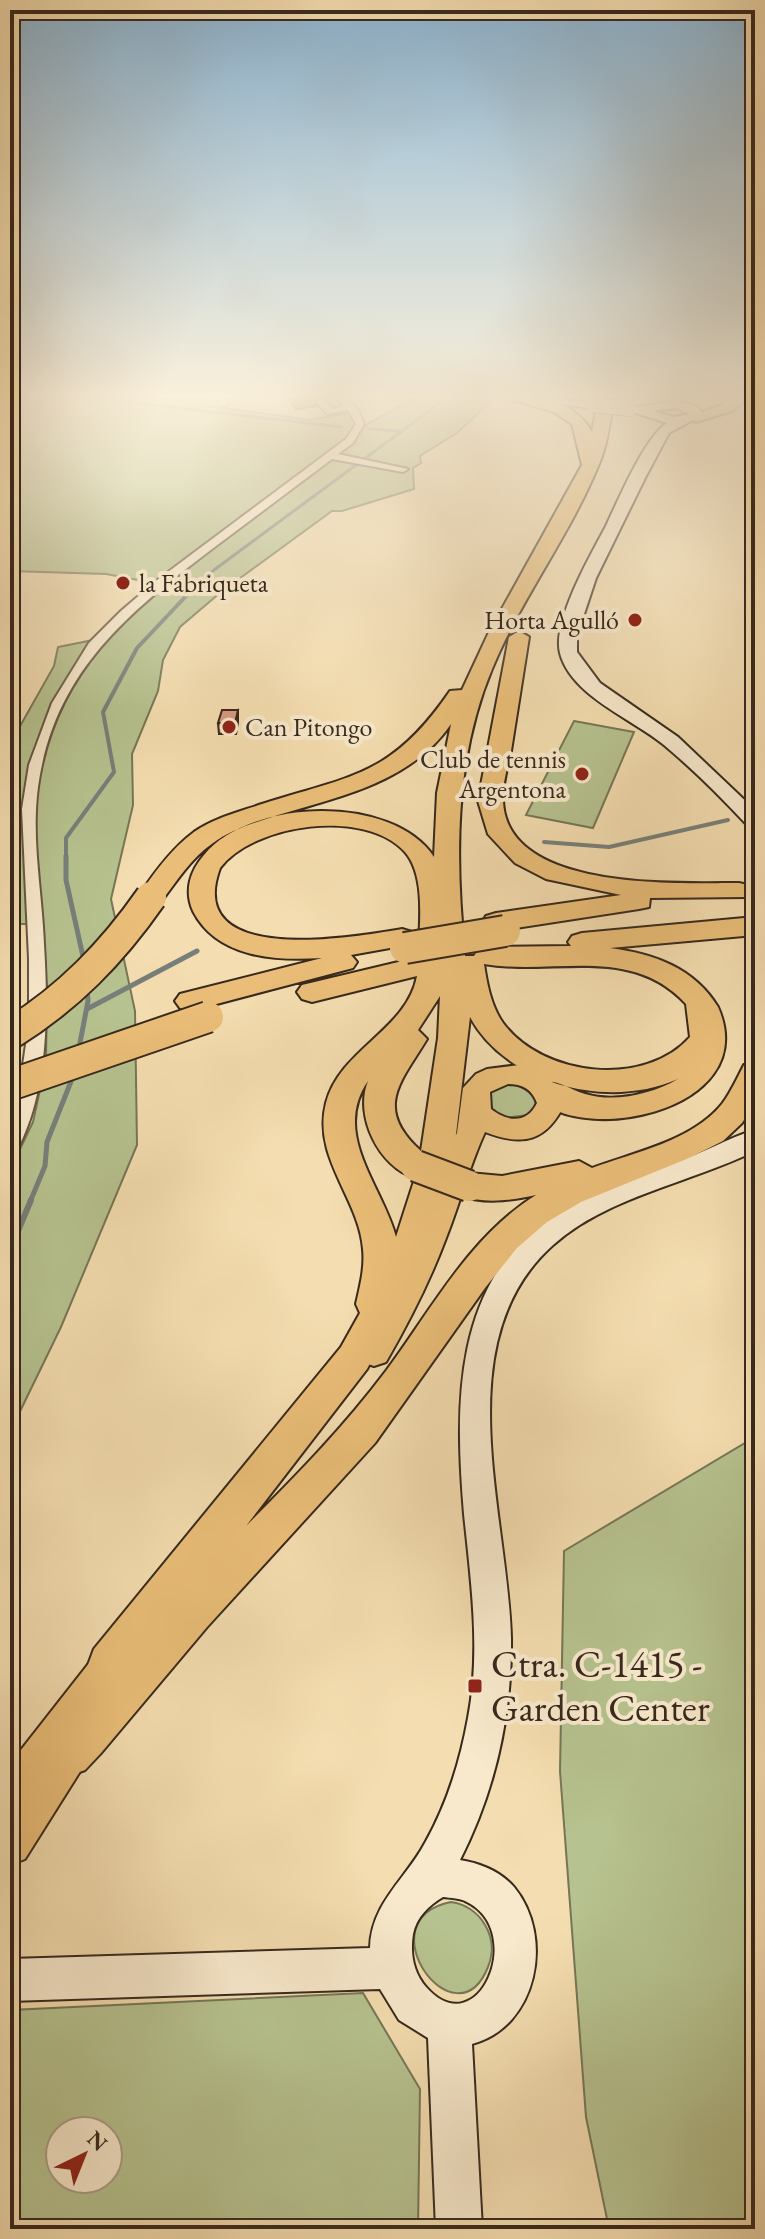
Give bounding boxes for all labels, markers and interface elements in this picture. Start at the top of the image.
place label: la Fabriqueta [139,566,269,600]
marker: la Fabriqueta [114,574,132,592]
place label: Horta Agulló [484,603,619,637]
marker: Horta Agulló [626,611,644,629]
place label: Can Pitongo [245,710,372,744]
marker: Can Pitongo [220,718,238,736]
place label: Club de tennis Argentona [420,742,567,806]
marker: Club de tennis Argentona [573,765,591,783]
place label: Ctra. C-1415 - Garden Center [491,1639,710,1732]
marker: Ctra. C-1415 - Garden Center [466,1677,484,1695]
north arrow [44,2115,124,2195]
text: N [81,2124,114,2158]

